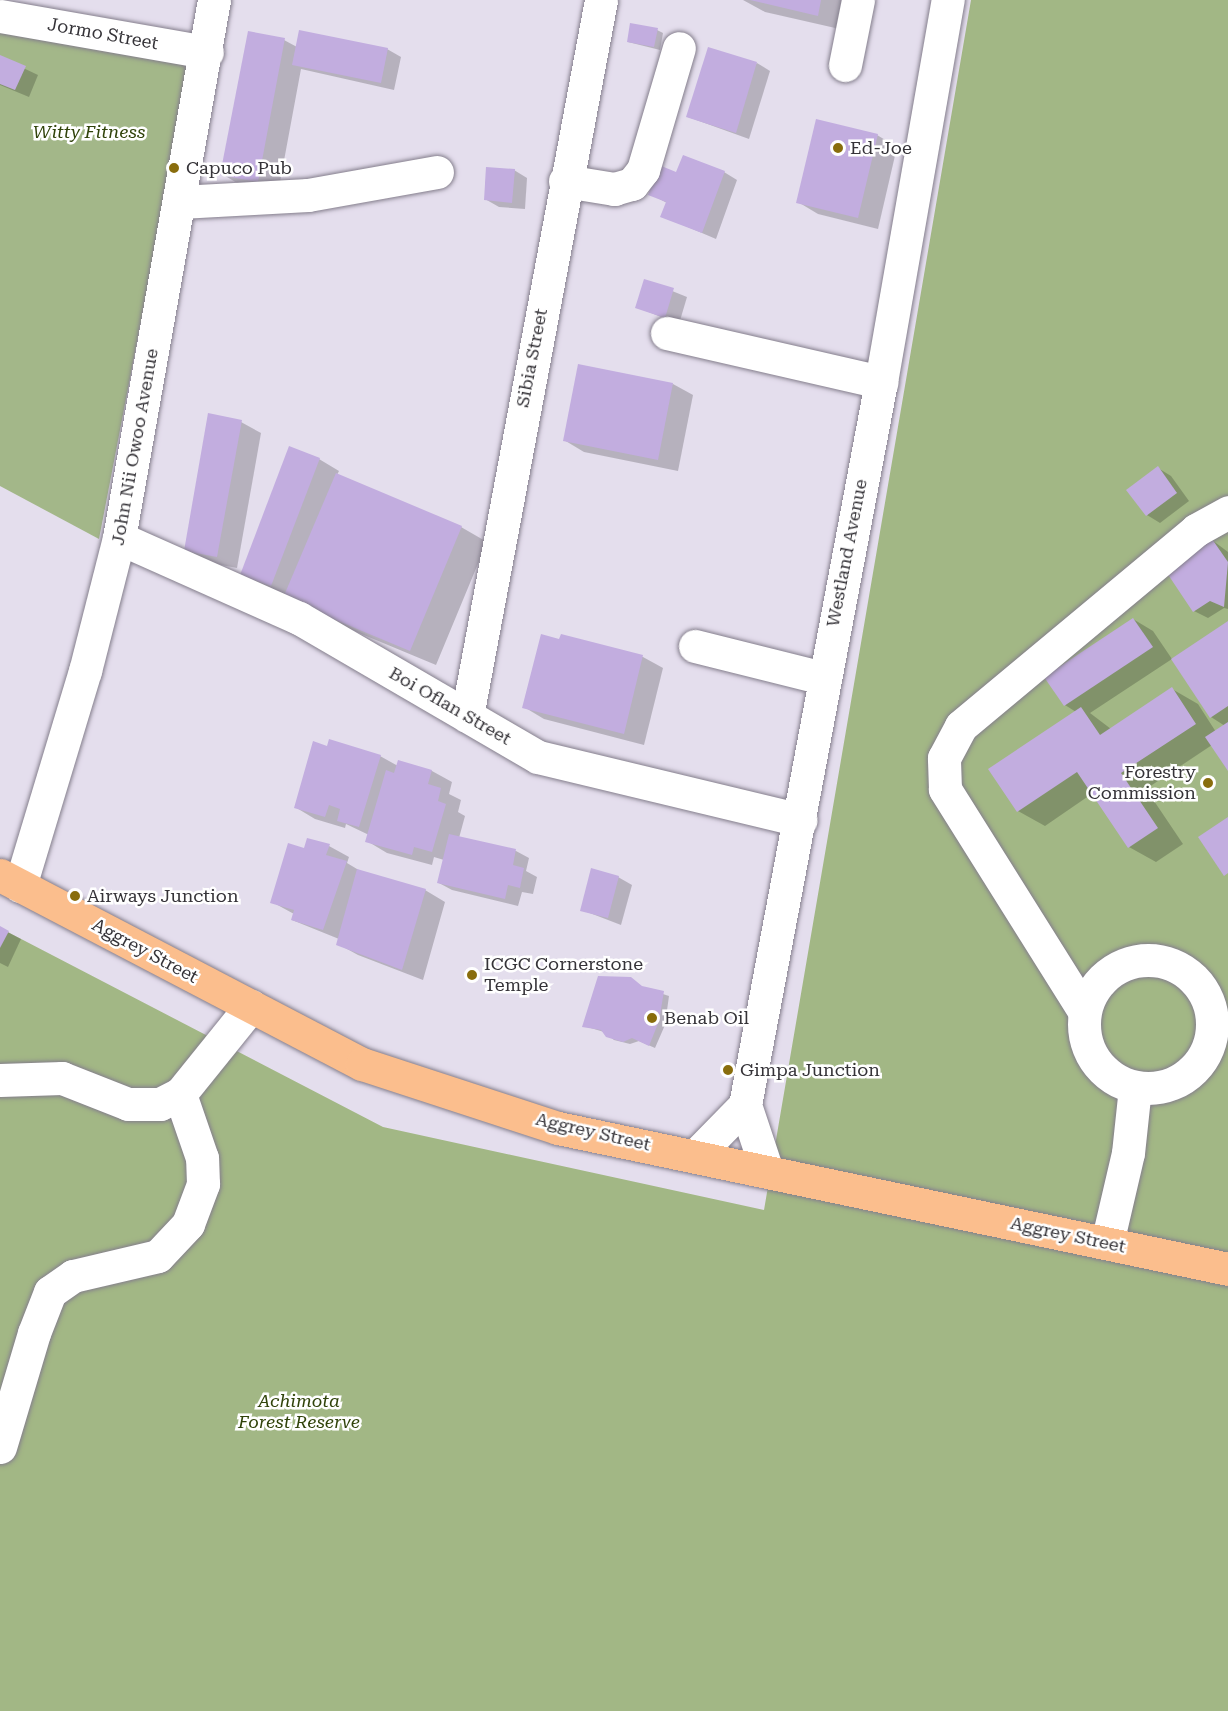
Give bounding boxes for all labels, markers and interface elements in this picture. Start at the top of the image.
street label: Jormo Street [46,14,160,54]
park label: Witty Fitness [33,121,145,143]
place label: Ed-Joe [850,137,912,159]
marker: Ed-Joe [831,141,845,155]
place label: Capuco Pub [186,157,292,179]
marker: Capuco Pub [167,161,181,175]
street label: Sibia Street [512,307,552,409]
street label: John Nii Owoo Avenue [107,347,163,547]
street label: Westland Avenue [822,477,872,629]
street label: Boi Oflan Street [385,662,515,750]
place label: Forestry Commission [1088,762,1196,804]
marker: Forestry Commission [1201,776,1215,790]
place label: Airways Junction [87,885,238,907]
marker: Airways Junction [68,889,82,903]
street label: Aggrey Street [88,914,202,988]
place label: ICGC Cornerstone Temple [484,954,643,996]
marker: ICGC Cornerstone Temple [465,968,479,982]
place label: Benab Oil [664,1007,749,1029]
marker: Benab Oil [645,1011,659,1025]
place label: Gimpa Junction [740,1059,880,1081]
marker: Gimpa Junction [721,1063,735,1077]
street label: Aggrey Street [534,1108,652,1156]
street label: Aggrey Street [1008,1212,1128,1258]
park label: Achimota Forest Reserve [238,1391,360,1434]

